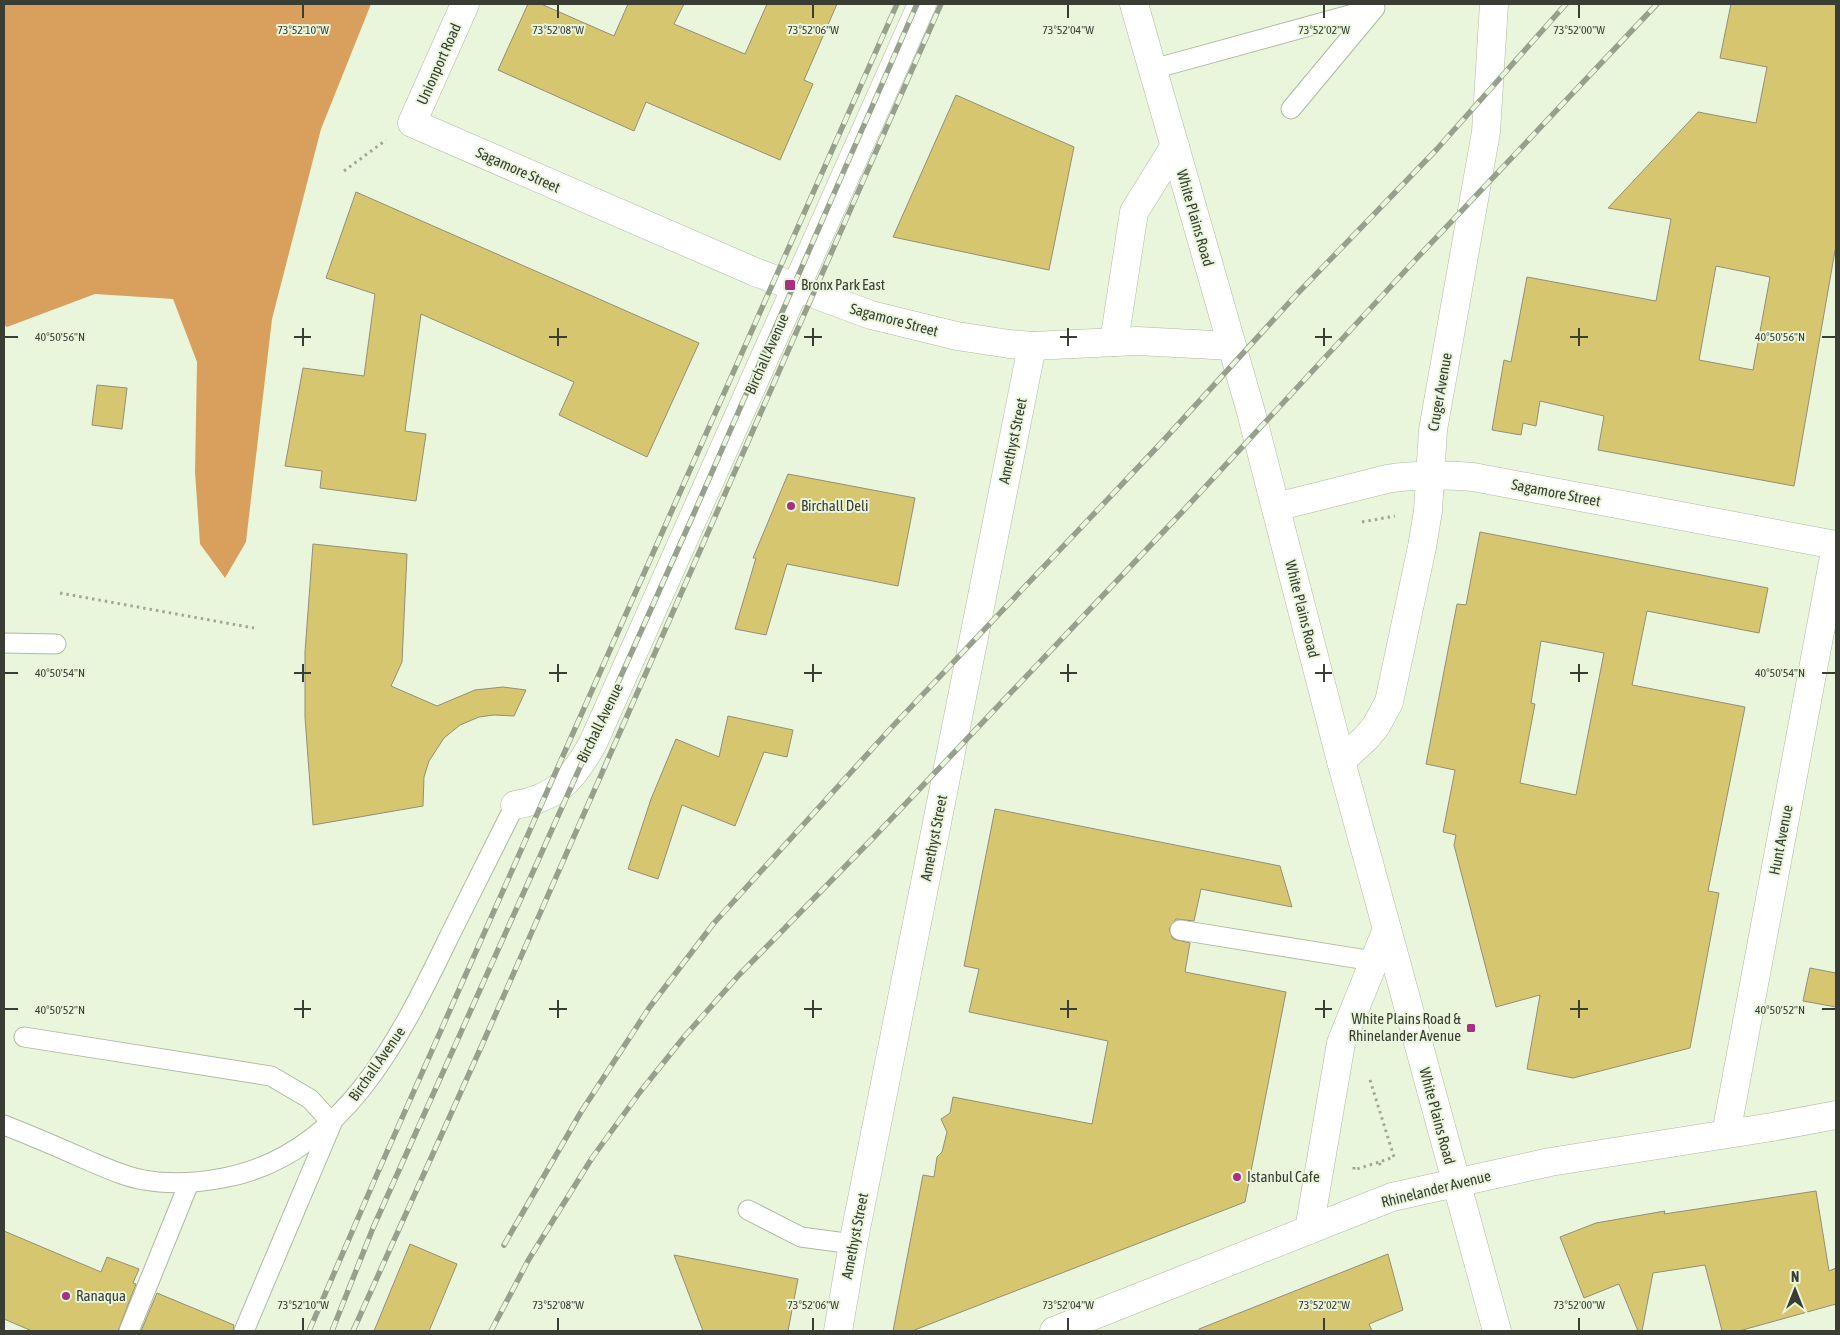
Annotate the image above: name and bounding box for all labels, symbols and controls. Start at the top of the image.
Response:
street label: Unionport Road [413,20,464,107]
text: 73°52'10"W [277,23,329,37]
text: 73°52'08"W [532,23,584,37]
text: 73°52'06"W [787,23,839,37]
text: 73°52'04"W [1042,23,1094,37]
text: 73°52'02"W [1298,23,1350,37]
text: 73°52'00"W [1553,23,1605,37]
street label: Sagamore Street [473,143,563,196]
street label: White Plains Road [1174,168,1217,268]
place label: Bronx Park East [801,276,885,293]
marker: Bronx Park East [783,278,797,292]
street label: Sagamore Street [848,300,940,339]
street label: Birchall Avenue [741,311,792,397]
text: 40°50'56"N [35,330,85,344]
text: 40°50'56"N [1755,330,1805,344]
street label: Cruger Avenue [1424,351,1455,432]
street label: Amethyst Street [995,396,1030,485]
street label: Sagamore Street [1510,476,1602,509]
place label: Birchall Deli [801,497,868,514]
marker: Birchall Deli [785,500,797,512]
street label: White Plains Road [1282,558,1323,659]
text: 40°50'54"N [35,666,85,680]
text: 40°50'54"N [1755,666,1805,680]
street label: Birchall Avenue [573,680,626,765]
street label: Amethyst Street [917,793,950,882]
street label: Hunt Avenue [1765,803,1796,876]
text: 40°50'52"N [35,1003,85,1017]
text: 40°50'52"N [1755,1003,1805,1017]
place label: White Plains Road & Rhinelander Avenue [1349,1010,1461,1044]
marker: White Plains Road & Rhinelander Avenue [1465,1022,1477,1034]
street label: Birchall Avenue [345,1023,408,1104]
street label: White Plains Road [1416,1066,1459,1166]
street label: Rhinelander Avenue [1379,1167,1493,1210]
place label: Istanbul Cafe [1247,1168,1320,1185]
marker: Istanbul Cafe [1231,1171,1243,1183]
street label: Amethyst Street [838,1191,871,1280]
north arrow [1770,1265,1820,1315]
text: N [1791,1269,1799,1285]
place label: Ranaqua [76,1287,126,1304]
marker: Ranaqua [60,1290,72,1302]
text: 73°52'10"W [277,1298,329,1312]
text: 73°52'08"W [532,1298,584,1312]
text: 73°52'06"W [787,1298,839,1312]
text: 73°52'04"W [1042,1298,1094,1312]
text: 73°52'02"W [1298,1298,1350,1312]
text: 73°52'00"W [1553,1298,1605,1312]

